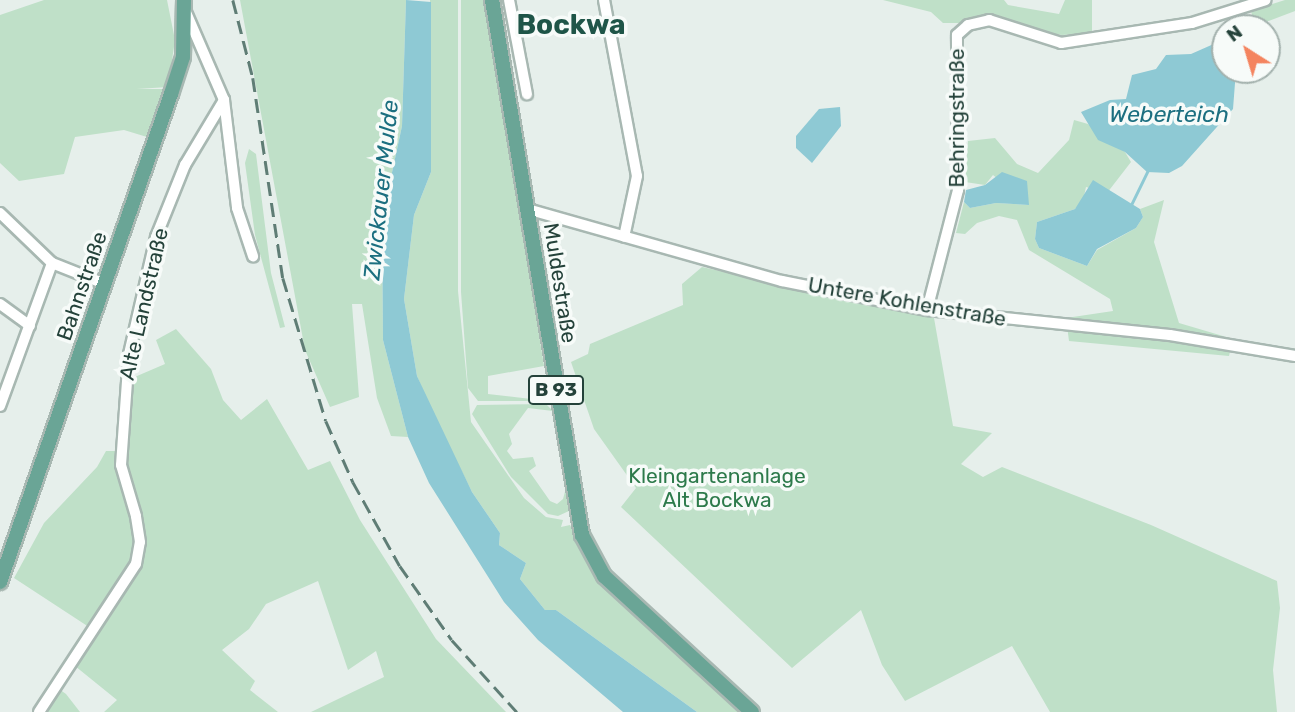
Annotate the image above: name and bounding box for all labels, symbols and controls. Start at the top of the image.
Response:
district label: Bockwa [516,8,626,42]
north arrow [1211,14,1281,84]
text: N [1222,20,1247,47]
street label: Behringstraße [944,48,970,188]
water label: Zwickauer Mulde [358,99,404,281]
water label: Weberteich [1109,100,1229,128]
street label: Muldestraße [538,221,582,345]
street label: Alte Landstraße [114,225,174,383]
street label: Bahnstraße [52,228,112,344]
street label: Untere Kohlenstraße [806,272,1008,332]
road number: B 93 [528,374,584,406]
park label: Kleingartenanlage Alt Bockwa [628,463,806,513]

